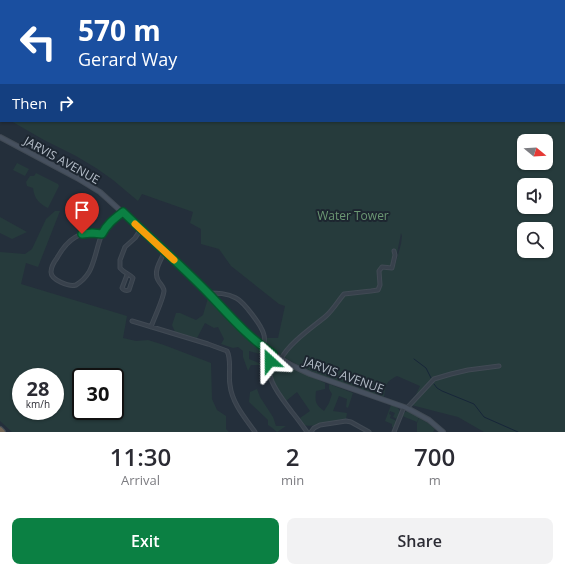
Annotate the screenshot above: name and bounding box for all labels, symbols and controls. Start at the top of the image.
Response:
text: 570 m [78,11,161,49]
icon: left [12,16,64,68]
text: Gerard Way [78,47,177,71]
icon: right [55,92,77,114]
text: Then [12,93,47,113]
street label: JARVIS AVENUE [20,132,103,188]
north arrow [517,134,553,170]
map controls [517,134,553,258]
button: sound [517,178,553,214]
pin [65,193,99,234]
icon: arrive [71,199,93,221]
park label: Water Tower [317,207,389,224]
button: search [517,222,553,258]
position arrow [249,340,291,382]
street label: JARVIS AVENUE [301,352,387,397]
speed limit sign: 30 [72,368,124,420]
text: 28 [27,375,49,402]
text: km/h [26,397,50,411]
text: 11:30 [110,440,171,473]
text: 2 [286,440,300,473]
text: 700 [414,440,455,473]
text: Arrival [121,471,160,489]
text: min [281,471,304,489]
text: m [429,471,441,489]
button: Exit [12,518,279,564]
button: Share [287,518,553,564]

